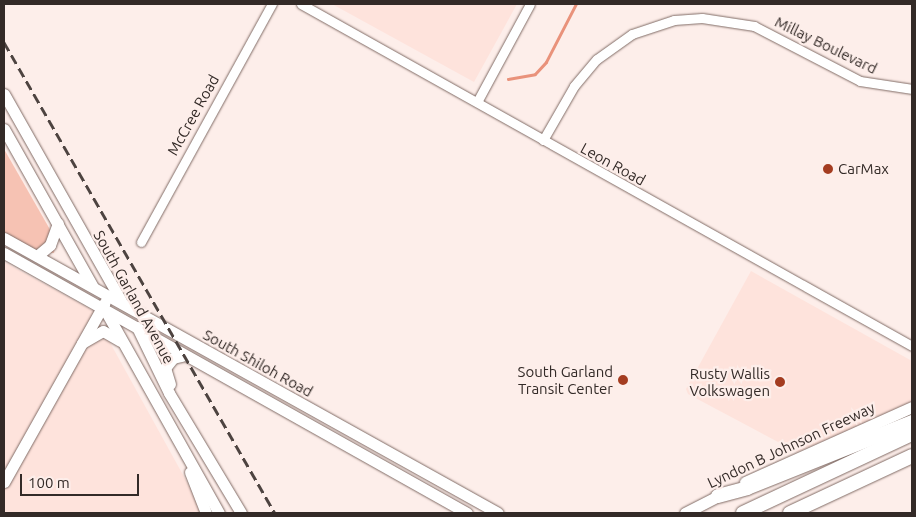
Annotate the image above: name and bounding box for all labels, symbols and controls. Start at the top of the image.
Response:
street label: Millay Boulevard [772,12,880,78]
street label: McCree Road [163,72,223,158]
street label: Leon Road [577,139,649,189]
place label: CarMax [838,160,889,178]
marker: CarMax [822,163,834,175]
street label: South Garland Avenue [90,227,178,367]
street label: South Shiloh Road [200,325,316,401]
place label: South Garland Transit Center [518,362,613,397]
place label: Rusty Wallis Volkswagen [689,364,770,399]
marker: South Garland Transit Center [617,374,629,386]
marker: Rusty Wallis Volkswagen [774,376,786,388]
street label: Lyndon B Johnson Freeway [704,398,878,492]
scale bar [22,464,141,496]
text: 100 m [28,474,70,491]

